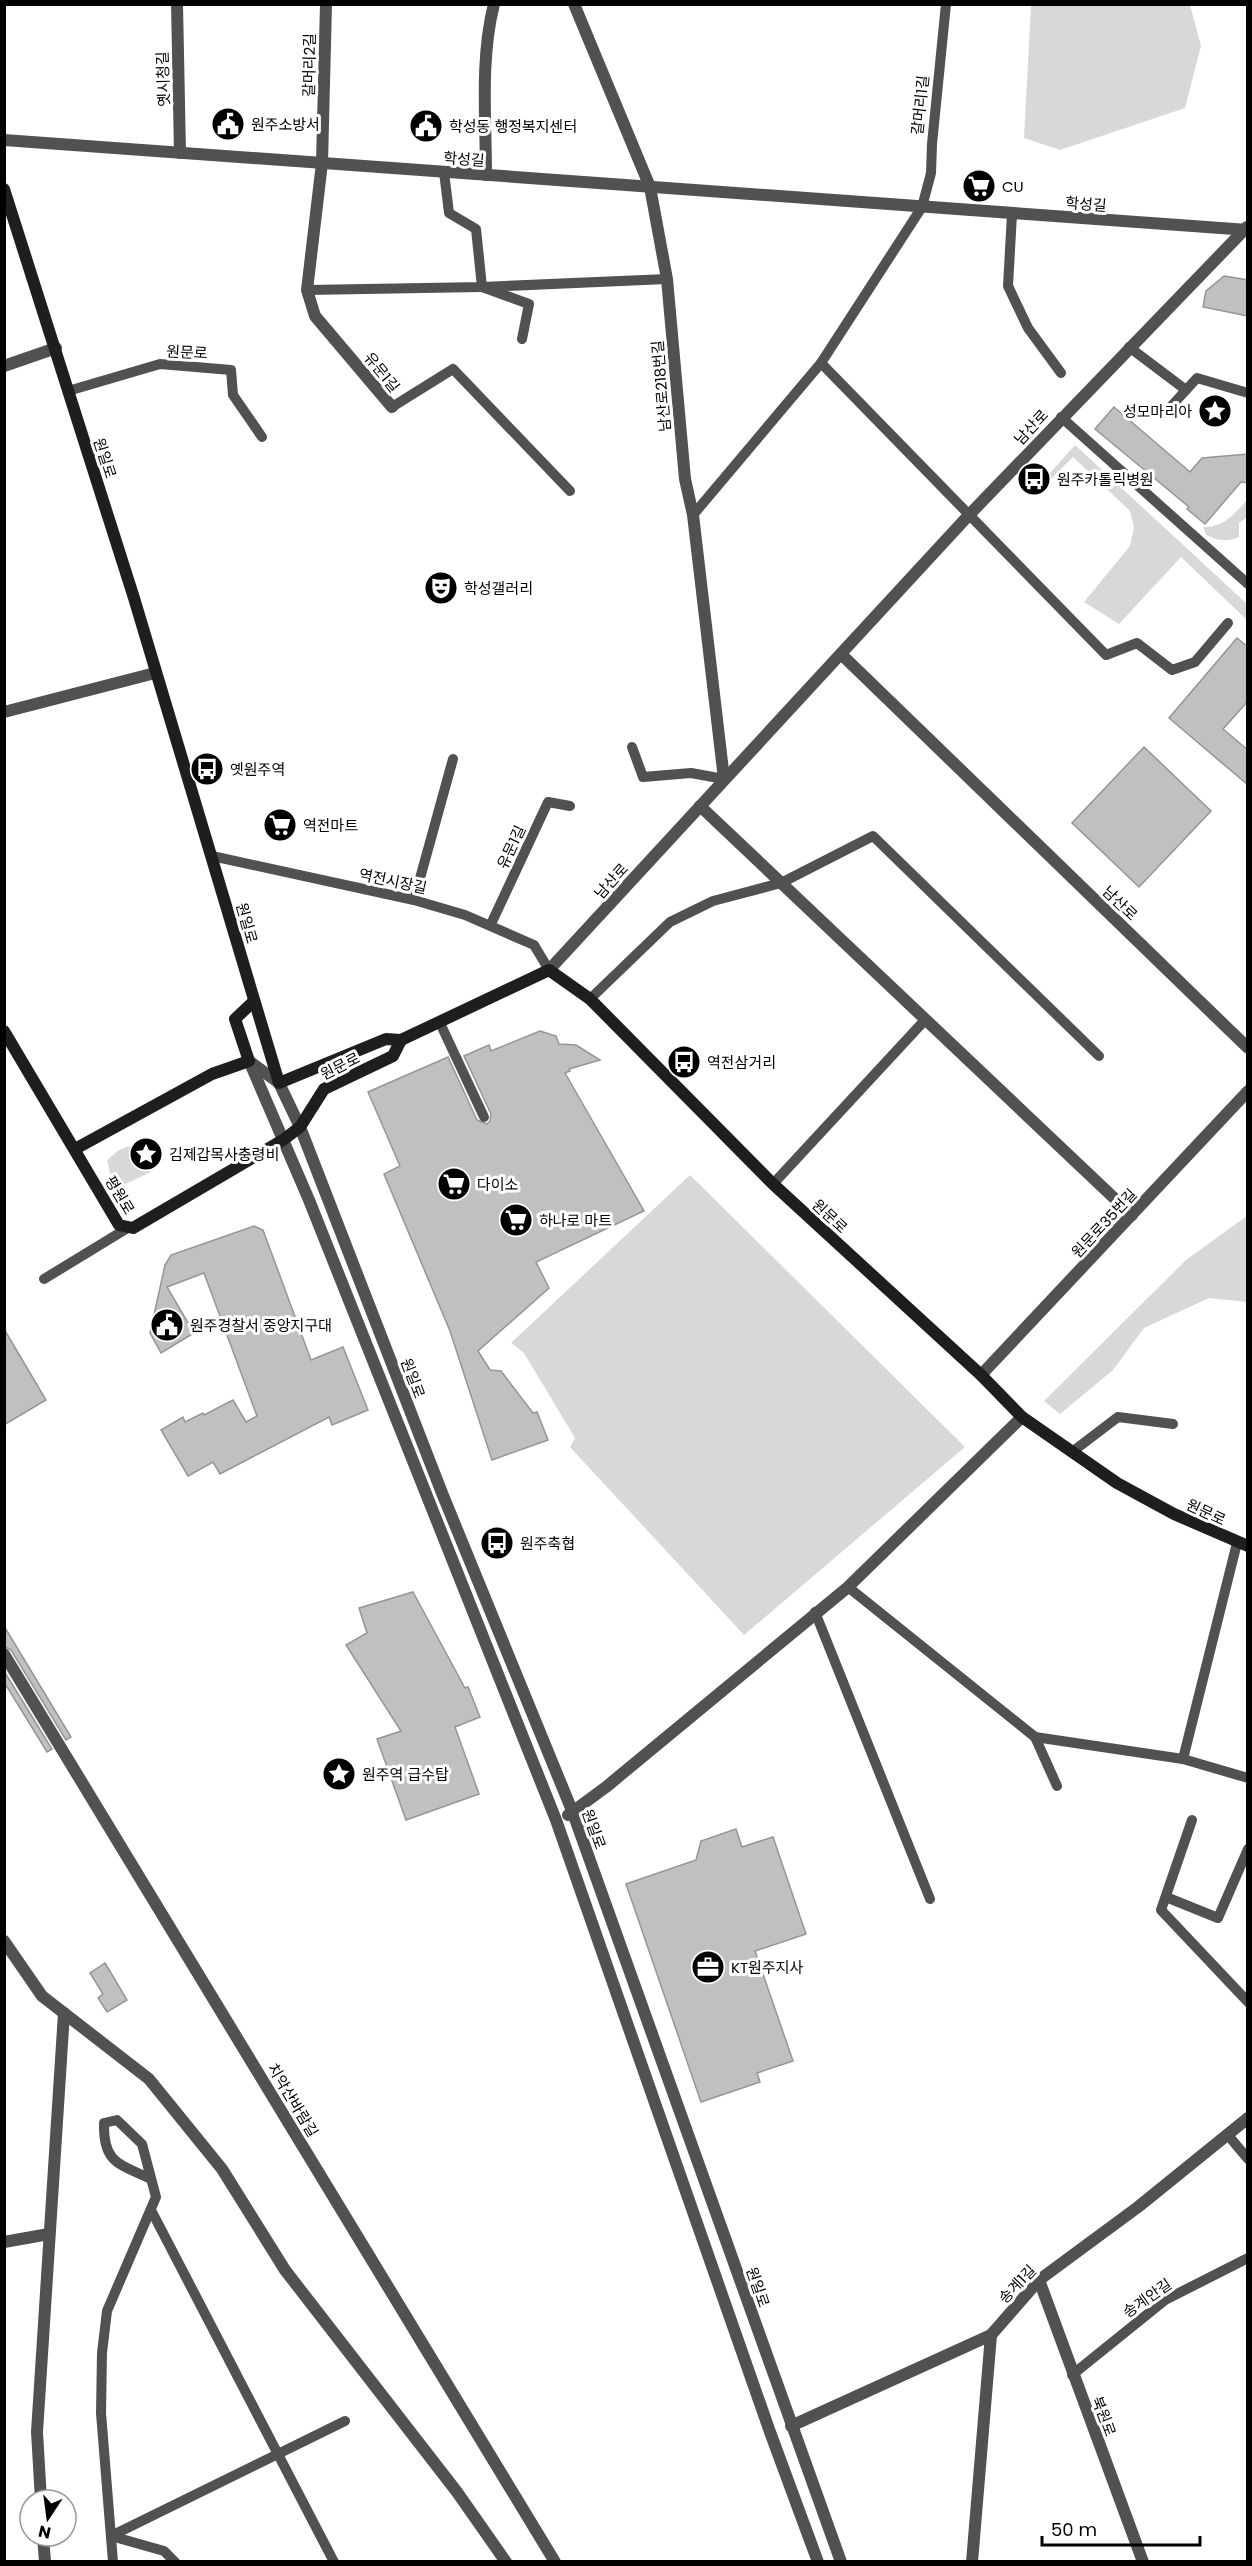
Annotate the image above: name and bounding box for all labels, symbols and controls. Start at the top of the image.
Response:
street label: 갈머리2길 [298,33,320,97]
street label: 옛시청길 [152,51,174,107]
street label: 갈머리1길 [906,74,934,136]
public building icon: 원주소방서 [210,106,246,142]
public building icon: 학성동 행정복지센터 [408,108,444,144]
place label: 원주소방서 [251,114,320,135]
place label: 학성동 행정복지센터 [449,116,577,137]
street label: 학성길 [443,147,485,171]
supermarket icon: CU [961,168,997,204]
place label: CU [1002,176,1024,197]
street label: 학성길 [1065,192,1107,216]
street label: 남산로218번길 [647,339,675,433]
street label: 원문로 [166,340,208,364]
street label: 유문1길 [359,347,405,397]
place icon: 성모마리아 [1197,393,1233,429]
place label: 성모마리아 [1123,401,1192,422]
street label: 남산로 [1009,405,1053,449]
street label: 원일로 [89,435,121,481]
bus stop icon: 원주카톨릭병원 [1016,461,1052,497]
place label: 원주카톨릭병원 [1057,469,1154,490]
theatre icon: 학성갤러리 [423,570,459,606]
place label: 학성갤러리 [464,578,533,599]
bus stop icon: 옛원주역 [189,751,225,787]
place label: 옛원주역 [230,759,285,780]
supermarket icon: 역전마트 [262,807,298,843]
place label: 역전마트 [303,815,358,836]
street label: 유문1길 [492,822,530,872]
street label: 남산로 [589,859,633,903]
street label: 역전시장길 [357,864,429,898]
street label: 남산로 [1098,881,1142,925]
street label: 원일로 [231,900,263,946]
bus stop icon: 역전삼거리 [666,1044,702,1080]
street label: 원문로 [317,1047,363,1085]
place label: 역전삼거리 [707,1052,776,1073]
place icon: 김제갑목사충령비 [128,1136,164,1172]
place label: 김제갑목사충령비 [169,1144,279,1165]
supermarket icon: 다이소 [436,1166,472,1202]
street label: 평원로 [100,1172,140,1218]
place label: 다이소 [477,1174,519,1195]
street label: 원문로35번길 [1067,1184,1141,1262]
street label: 원문로 [808,1194,852,1238]
supermarket icon: 하나로 마트 [498,1202,534,1238]
place label: 하나로 마트 [539,1210,612,1231]
public building icon: 원주경찰서 중앙지구대 [149,1307,185,1343]
place label: 원주경찰서 중앙지구대 [190,1315,332,1336]
street label: 원일로 [396,1355,430,1401]
street label: 원문로 [1183,1494,1229,1530]
bus stop icon: 원주축협 [479,1525,515,1561]
place label: 원주축협 [520,1533,575,1554]
place icon: 원주역 급수탑 [321,1756,357,1792]
place label: 원주역 급수탑 [362,1764,449,1785]
street label: 원일로 [577,1806,611,1852]
office icon: KT원주지사 [690,1949,726,1985]
place label: KT원주지사 [731,1957,804,1978]
street label: 치악산바람길 [263,2059,323,2141]
street label: 송계1길 [993,2260,1041,2308]
street label: 원일로 [741,2264,775,2310]
street label: 송계안길 [1118,2274,1176,2322]
street label: 북원로 [1087,2393,1121,2439]
north arrow [18,2488,78,2548]
scale bar [1042,2509,1200,2547]
text: 50 m [1051,2517,1097,2542]
text: N [36,2520,53,2545]

